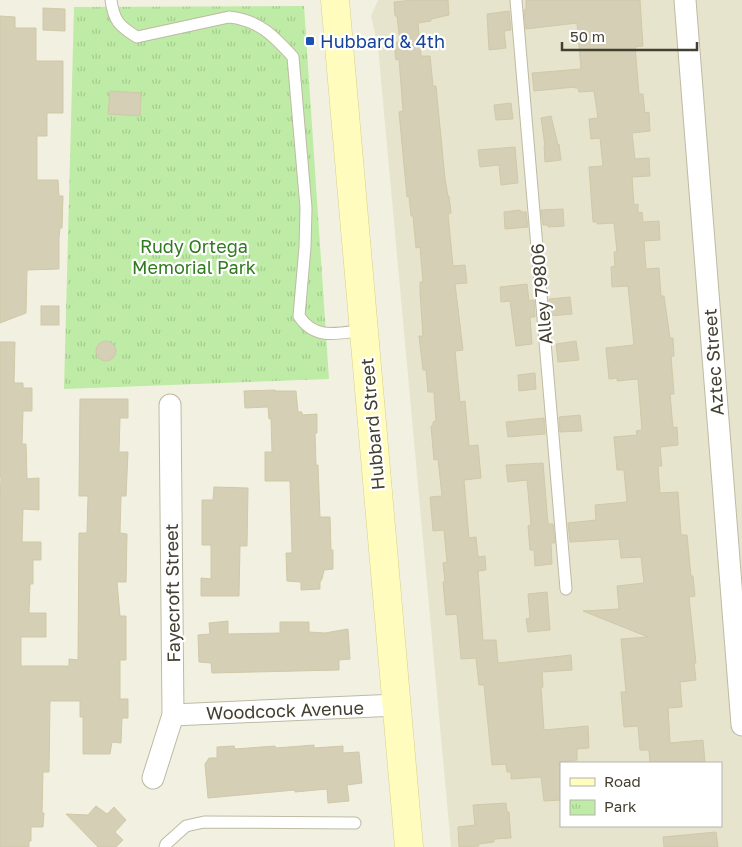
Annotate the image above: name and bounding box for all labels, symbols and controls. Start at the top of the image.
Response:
scale bar [562,20,697,52]
text: 50 m [570,27,605,45]
place label: Hubbard & 4th [320,30,445,52]
marker: Hubbard & 4th [304,35,316,47]
park label: Rudy Ortega Memorial Park [132,235,256,278]
street label: Alley 79806 [526,243,556,345]
street label: Aztec Street [698,308,728,416]
street label: Hubbard Street [355,357,389,491]
street label: Fayecroft Street [160,523,184,663]
street label: Woodcock Avenue [206,696,364,724]
legend [560,762,722,827]
text: Road [604,772,641,790]
text: Park [604,797,637,815]

